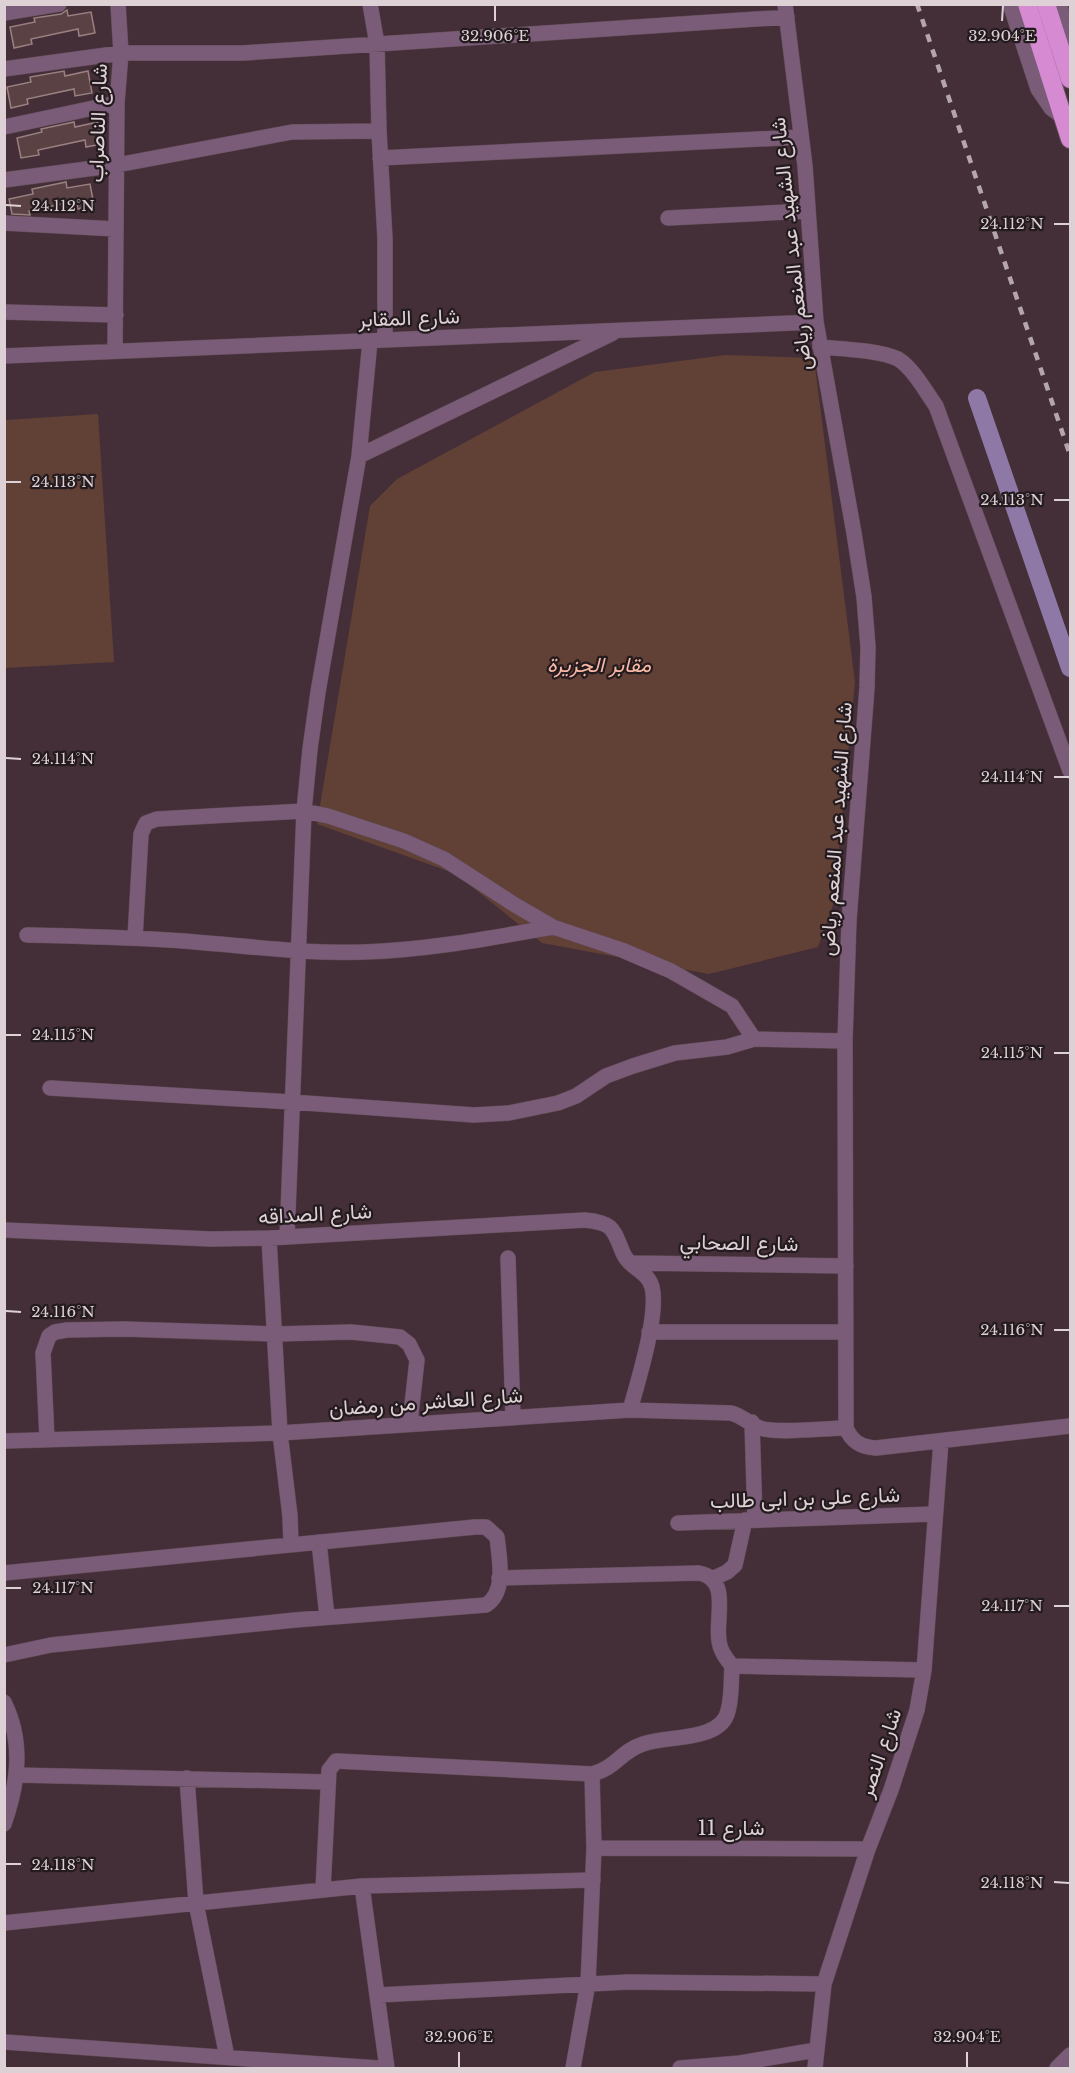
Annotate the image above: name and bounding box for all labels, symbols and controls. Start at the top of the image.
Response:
text: 32.906°E [461,26,529,45]
text: 32.904°E [968,26,1036,45]
street label: شارع الناصراب [83,63,114,183]
street label: شارع الشهيد عبد المنعم رياض [765,116,818,372]
text: 24.112°N [31,196,95,215]
text: 24.112°N [980,214,1044,233]
street label: شارع المقابر [357,303,460,334]
text: 24.113°N [31,472,95,491]
text: 24.113°N [980,490,1044,509]
park label: مقابر الجزيرة [547,652,652,678]
street label: شارع الشهيد عبد المنعم رياض [814,701,859,957]
text: 24.114°N [32,749,94,768]
text: 24.114°N [981,767,1043,786]
text: 24.115°N [32,1025,94,1044]
text: 24.115°N [981,1043,1043,1062]
street label: شارع الصداقه [258,1198,373,1231]
street label: شارع الصحابي [679,1229,799,1261]
text: 24.116°N [31,1302,95,1321]
text: 24.116°N [980,1320,1044,1339]
street label: شارع العاشر من رمضان [328,1382,524,1423]
street label: شارع على بن ابى طالب [709,1482,901,1515]
text: 24.117°N [32,1578,94,1597]
text: 24.117°N [981,1596,1043,1615]
street label: شارع النصر [852,1705,908,1802]
street label: شارع 11 [698,1815,765,1842]
text: 24.118°N [31,1855,95,1874]
text: 24.118°N [980,1873,1044,1892]
text: 32.906°E [425,2027,493,2046]
text: 32.904°E [933,2027,1001,2046]

